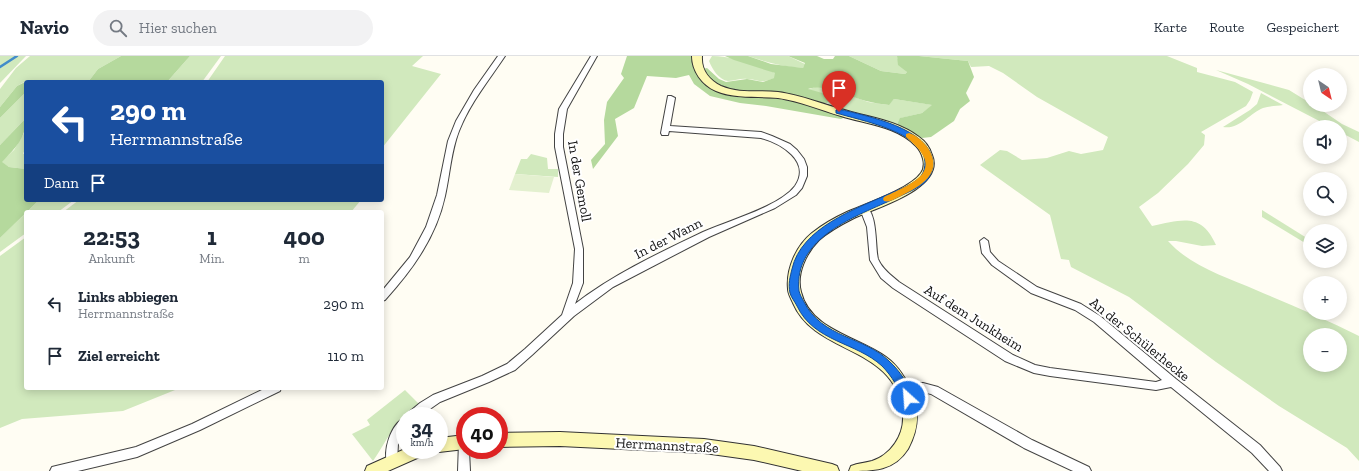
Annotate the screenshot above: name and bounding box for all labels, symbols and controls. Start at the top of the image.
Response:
search box [93,10,373,46]
text: Navio [20,16,69,39]
icon: search [107,17,129,39]
text: Hier suchen [139,19,217,37]
text: Karte [1154,19,1187,36]
text: Route [1209,19,1244,36]
text: Gespeichert [1266,19,1339,36]
north arrow [1303,68,1347,112]
map controls [1303,68,1347,372]
pin [822,71,856,112]
icon: arrive [828,77,850,99]
text: 290 m [110,94,186,127]
icon: left [44,96,96,148]
button: sound [1303,120,1347,164]
text: Herrmannstraße [110,128,243,150]
street label: In der Gemoll [564,139,595,223]
icon: arrive [87,172,109,194]
button: search [1303,172,1347,216]
text: Dann [44,174,79,192]
street label: In der Wann [632,214,705,263]
text: 22:53 [83,222,140,251]
text: 1 [207,222,217,251]
text: 400 [284,222,325,251]
button: layers [1303,224,1347,268]
text: Ankunft [88,251,135,266]
text: Min. [199,251,225,266]
text: m [299,251,310,266]
button: + [1303,276,1347,320]
street label: Auf dem Junkheim [921,281,1026,356]
text: Links abbiegen [78,288,178,306]
icon: left [44,293,66,315]
street label: An der Schülerhecke [1086,294,1193,385]
text: 290 m [323,295,364,313]
text: Herrmannstraße [78,306,174,321]
button: − [1303,328,1347,372]
icon: arrive [44,345,66,367]
text: Ziel erreicht [78,347,160,365]
text: 110 m [327,347,364,365]
position arrow [887,377,929,419]
speed limit sign: 40 [456,407,508,459]
text: 34 [411,416,433,440]
street label: Herrmannstraße [615,434,719,457]
text: km/h [411,437,433,449]

